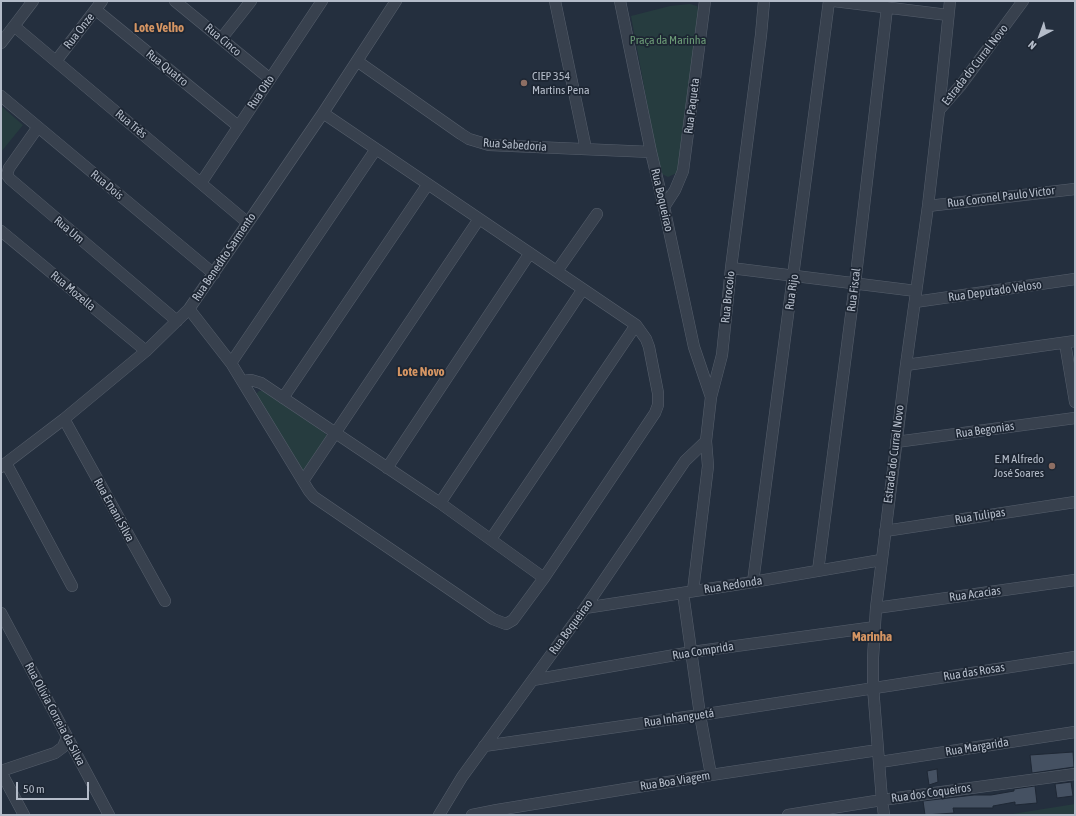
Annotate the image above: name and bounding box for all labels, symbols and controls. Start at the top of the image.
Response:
street label: Rua Onze [61,10,97,52]
north arrow [1020,16,1060,56]
district label: Lote Velho [134,20,184,36]
street label: Rua Cinco [202,21,244,59]
street label: Estrada do Curral Novo [939,22,1011,108]
park label: Praça da Marinha [630,33,706,47]
text: N [1026,38,1039,52]
street label: Rua Quatro [143,47,191,89]
place label: CIEP 354 Martins Pena [532,69,590,97]
street label: Rua Oito [244,72,278,112]
street label: Rua Paqueta [681,77,703,135]
marker: CIEP 354 Martins Pena [519,78,529,88]
street label: Rua Três [112,107,150,141]
street label: Rua Sabedoria [483,136,547,154]
street label: Rua Dois [88,167,126,203]
street label: Rua Boqueirao [648,167,676,233]
street label: Rua Coronel Paulo Victor [946,183,1056,211]
street label: Rua Benedito Sarmento [189,210,259,304]
street label: Rua Um [51,213,87,247]
street label: Rua Fiscal [844,267,864,313]
street label: Rua Mozella [48,268,98,314]
street label: Rua Brocoio [718,270,738,324]
street label: Rua Rijo [782,273,802,311]
street label: Rua Deputado Veloso [947,277,1043,305]
district label: Lote Novo [397,364,445,380]
street label: Estrada do Curral Novo [881,404,907,504]
street label: Rua Begonias [955,419,1015,441]
place label: E.M Alfredo José Soares [994,452,1044,480]
marker: E.M Alfredo José Soares [1047,461,1057,471]
street label: Rua Ernani Silva [91,476,137,544]
street label: Rua Tulipas [954,505,1006,527]
street label: Rua Redonda [703,573,763,597]
street label: Rua Acacias [948,583,1002,605]
street label: Rua Boqueirao [546,597,596,657]
district label: Marinha [852,629,892,645]
street label: Rua Comprida [671,639,735,663]
street label: Rua Olivia Correia da Silva [22,660,88,768]
street label: Rua das Rosas [942,660,1006,684]
street label: Rua Inhanguetá [643,706,715,730]
street label: Rua Margarida [944,735,1010,759]
street label: Rua Boa Viagem [639,768,711,794]
scale bar [18,774,91,800]
street label: Rua dos Coqueiros [890,780,972,806]
text: 50 m [23,782,45,796]

